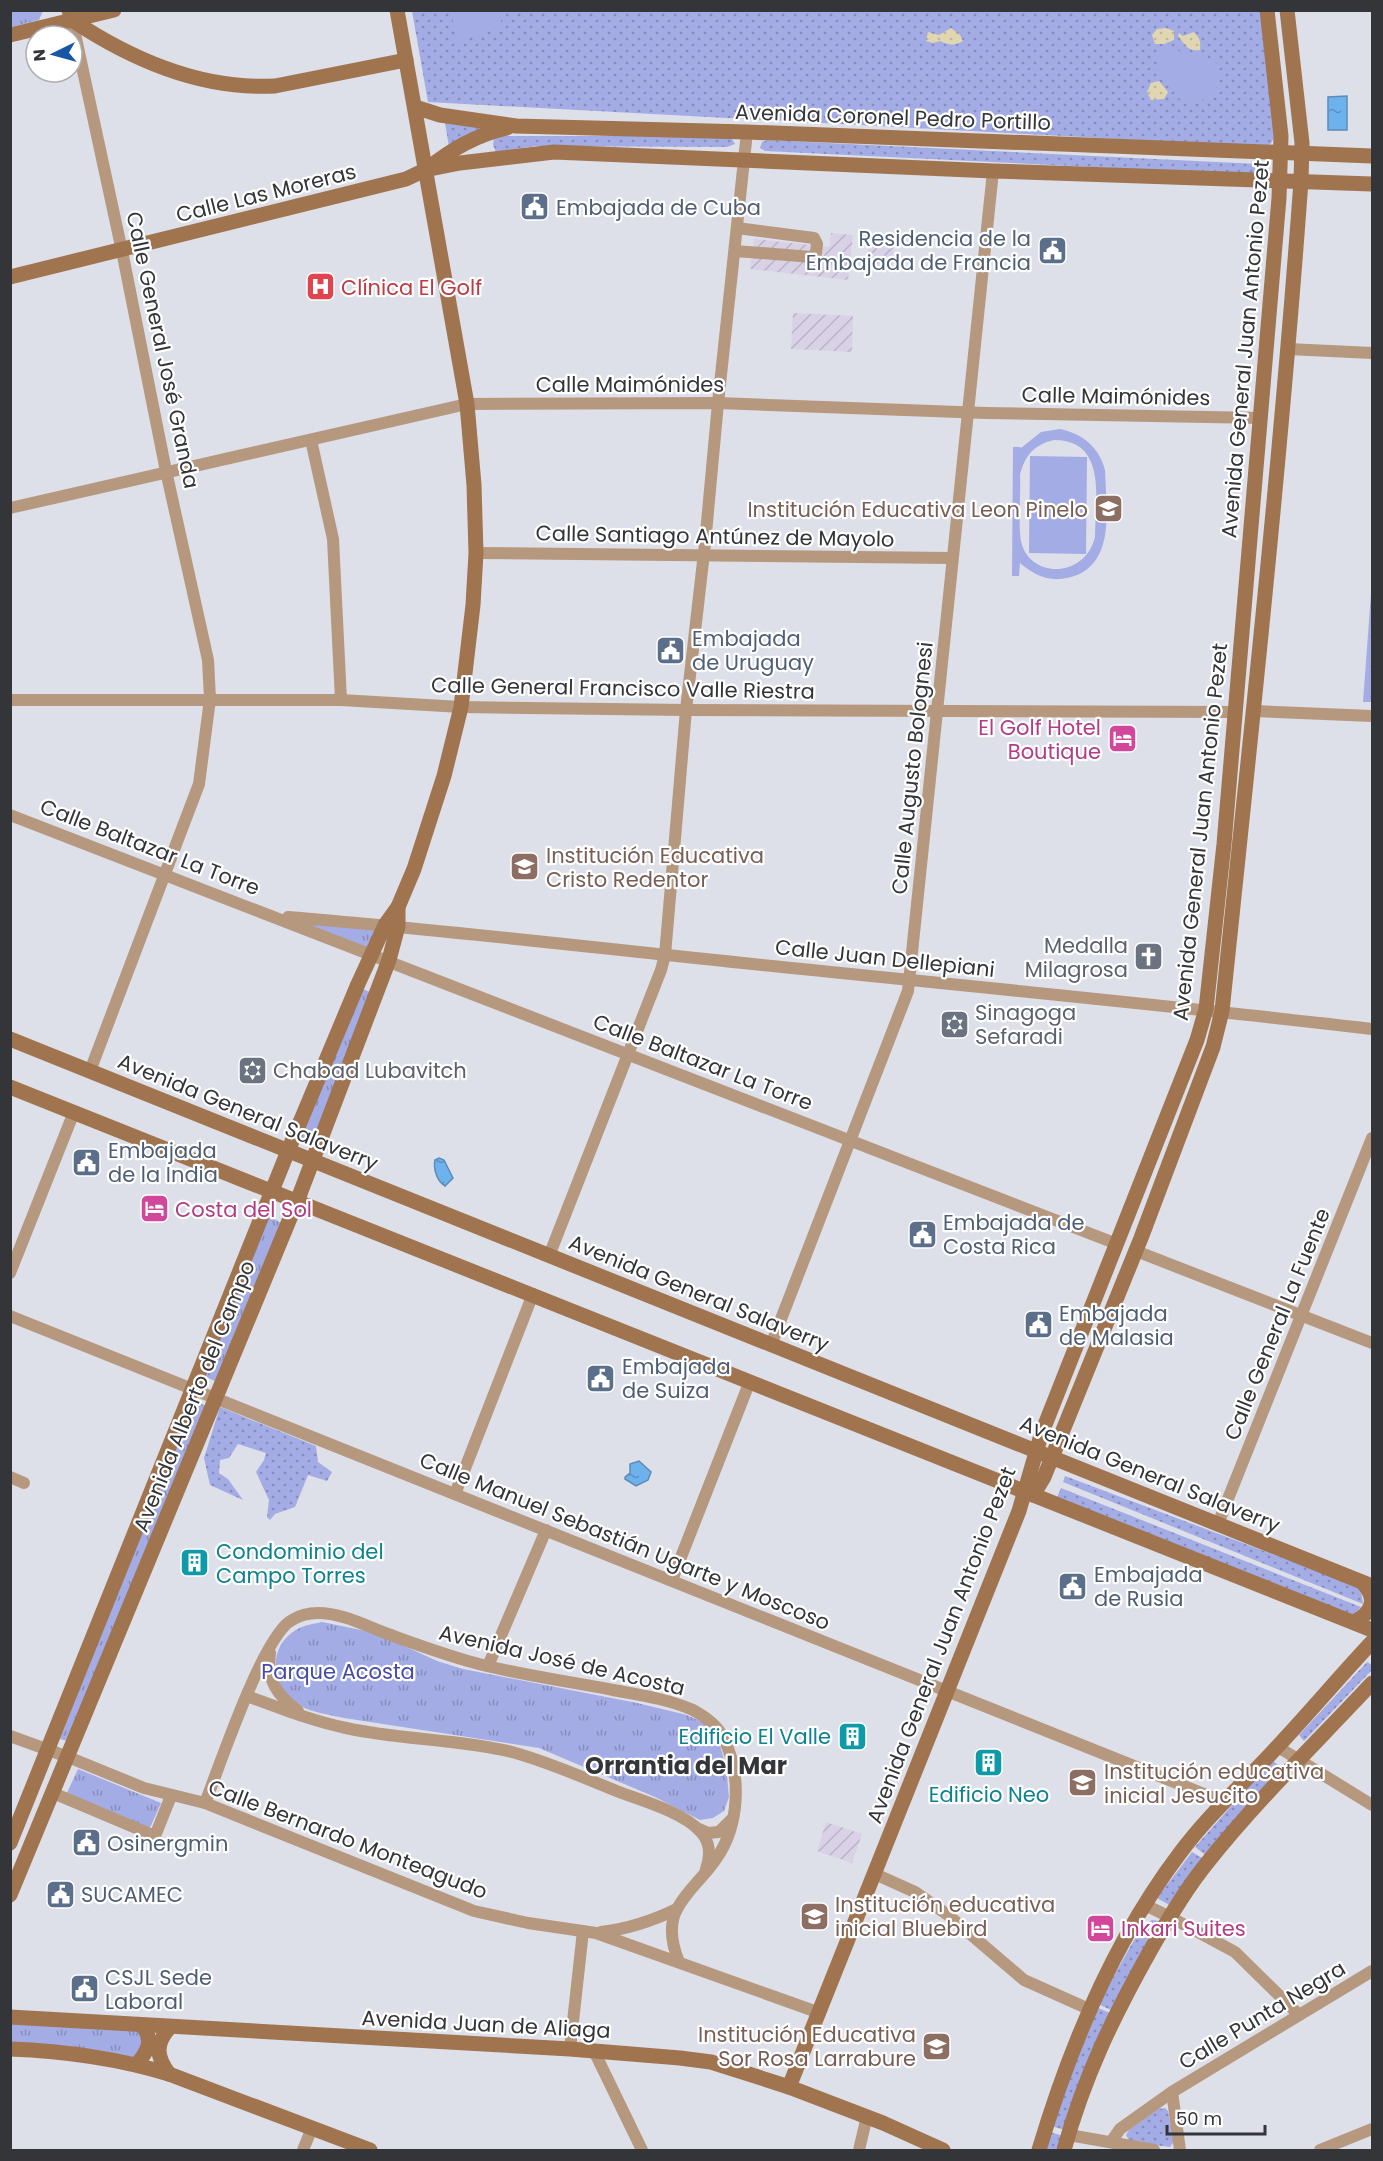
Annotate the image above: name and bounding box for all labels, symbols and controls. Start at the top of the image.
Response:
north arrow [24,24,84,84]
text: N [28,48,52,62]
street label: Avenida Coronel Pedro Portillo [735,97,1051,137]
street label: Calle Las Moreras [173,157,359,229]
street label: Avenida General Juan Antonio Pezet [1214,159,1276,539]
public building icon: Embajada de Cuba [519,191,551,223]
place label: Embajada de Cuba [556,193,761,222]
street label: Calle General José Granda [119,209,207,491]
place label: Residencia de la Embajada de Francia [806,224,1031,277]
public building icon: Residencia de la Embajada de Francia [1036,234,1068,266]
hospital icon: Clínica El Golf [304,271,336,303]
place label: Clínica El Golf [341,273,482,302]
street label: Calle Maimónides [536,370,724,399]
street label: Calle Maimónides [1021,380,1211,412]
school or university icon: Institución Educativa Leon Pinelo [1093,493,1125,525]
place label: Institución Educativa Leon Pinelo [747,495,1088,524]
street label: Calle Santiago Antúnez de Mayolo [535,518,895,554]
place label: Embajada de Uruguay [692,624,814,677]
public building icon: Embajada de Uruguay [655,634,687,666]
street label: Calle Augusto Bolognesi [884,640,940,896]
street label: Avenida General Juan Antonio Pezet [1166,642,1234,1022]
street label: Calle General Francisco Valle Riestra [431,670,815,706]
place label: El Golf Hotel Boutique [978,713,1101,766]
hotel icon: El Golf Hotel Boutique [1106,723,1138,755]
street label: Calle Baltazar La Torre [36,792,264,902]
place label: Institución Educativa Cristo Redentor [546,841,764,894]
school or university icon: Institución Educativa Cristo Redentor [509,851,541,883]
place label: Medalla Milagrosa [1025,931,1128,984]
street label: Calle Juan Dellepiani [774,932,996,984]
church icon: Medalla Milagrosa [1133,941,1165,973]
place label: Sinagoga Sefaradi [975,998,1076,1051]
street label: Calle Baltazar La Torre [589,1007,817,1117]
synagogue icon: Sinagoga Sefaradi [938,1008,970,1040]
street label: Avenida General Salaverry [114,1046,383,1178]
synagogue icon: Chabad Lubavitch [236,1054,268,1086]
place label: Chabad Lubavitch [273,1056,467,1085]
place label: Embajada de la India [108,1136,218,1189]
public building icon: Embajada de la India [71,1146,103,1178]
hotel icon: Costa del Sol [138,1193,170,1225]
place label: Costa del Sol [175,1195,312,1224]
street label: Calle General La Fuente [1217,1204,1337,1444]
place label: Embajada de Costa Rica [943,1208,1084,1261]
public building icon: Embajada de Costa Rica [906,1218,938,1250]
street label: Avenida General Salaverry [565,1227,834,1359]
street label: Avenida Alberto del Campo [126,1256,262,1536]
place label: Embajada de Malasia [1059,1299,1174,1352]
public building icon: Embajada de Malasia [1022,1309,1054,1341]
place label: Embajada de Suiza [622,1352,731,1405]
public building icon: Embajada de Suiza [585,1362,617,1394]
street label: Avenida General Salaverry [1016,1408,1285,1540]
street label: Calle Manuel Sebastián Ugarte y Moscoso [415,1445,835,1637]
street label: Avenida General Juan Antonio Pezet [859,1463,1023,1827]
place label: Condominio del Campo Torres [216,1537,384,1590]
building icon: Condominio del Campo Torres [179,1547,211,1579]
place label: Embajada de Rusia [1094,1560,1203,1613]
public building icon: Embajada de Rusia [1057,1570,1089,1602]
street label: Avenida José de Acosta [436,1618,688,1702]
park label: Parque Acosta [261,1657,415,1686]
building icon: Edificio El Valle [836,1720,868,1752]
place label: Edificio El Valle [679,1722,831,1751]
building icon: Edificio Neo [973,1747,1005,1779]
district label: Orrantia del Mar [585,1749,787,1782]
place label: Institución educativa inicial Jesucito [1104,1757,1324,1810]
school or university icon: Institución educativa inicial Jesucito [1067,1767,1099,1799]
street label: Calle Bernardo Monteagudo [204,1772,492,1906]
place label: Edificio Neo [929,1780,1049,1809]
public building icon: Osinergmin [70,1827,102,1859]
place label: Osinergmin [107,1829,228,1858]
public building icon: SUCAMEC [44,1878,76,1910]
place label: SUCAMEC [81,1880,183,1909]
place label: Institución educativa inicial Bluebird [835,1890,1055,1943]
school or university icon: Institución educativa inicial Bluebird [798,1900,830,1932]
hotel icon: Inkari Suites [1084,1912,1116,1944]
place label: Inkari Suites [1121,1914,1246,1943]
street label: Calle Punta Negra [1173,1954,1351,2076]
place label: CSJL Sede Laboral [105,1963,212,2016]
public building icon: CSJL Sede Laboral [68,1973,100,2005]
street label: Avenida Juan de Aliaga [361,2003,611,2045]
place label: Institución Educativa Sor Rosa Larrabure [698,2020,916,2073]
school or university icon: Institución Educativa Sor Rosa Larrabure [921,2030,953,2062]
scale bar [1167,2098,1264,2136]
text: 50 m [1176,2106,1222,2131]

